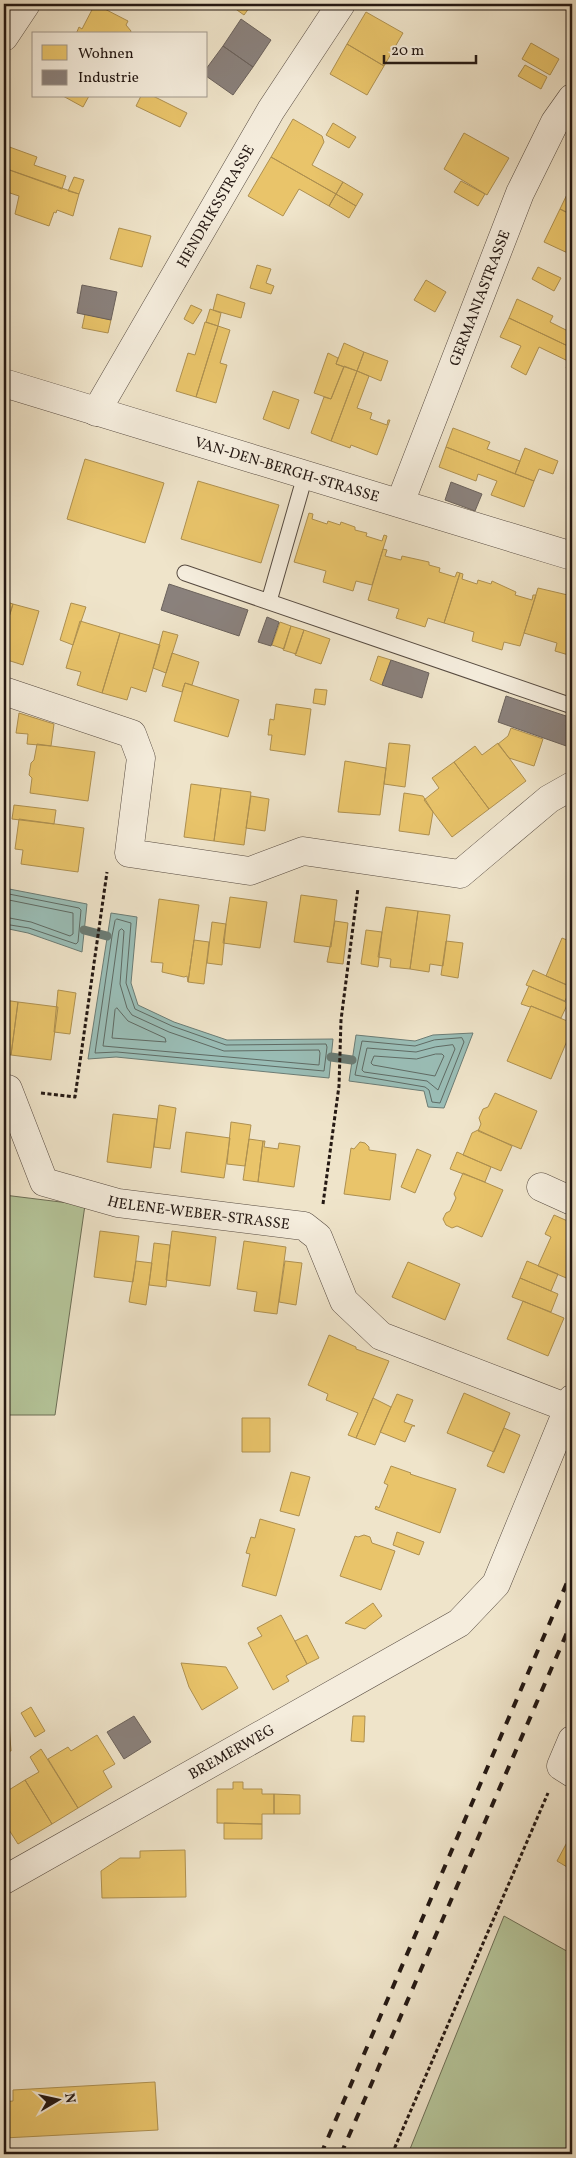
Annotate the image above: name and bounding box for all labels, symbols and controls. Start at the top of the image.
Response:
legend [32,32,208,98]
scale bar [384,32,476,64]
text: 20 m [391,41,424,62]
text: Wohnen [78,44,134,65]
text: Industrie [78,68,139,89]
street label: HENDRIKSSTRASSE [173,141,261,272]
street label: GERMANIASTRASSE [445,227,517,369]
street label: VAN-DEN-BERGH-STRASSE [192,433,382,509]
street label: HELENE-WEBER-STRASSE [105,1191,291,1236]
street label: BREMERWEG [185,1720,279,1786]
north arrow [32,2076,82,2126]
text: N [59,2092,80,2105]

